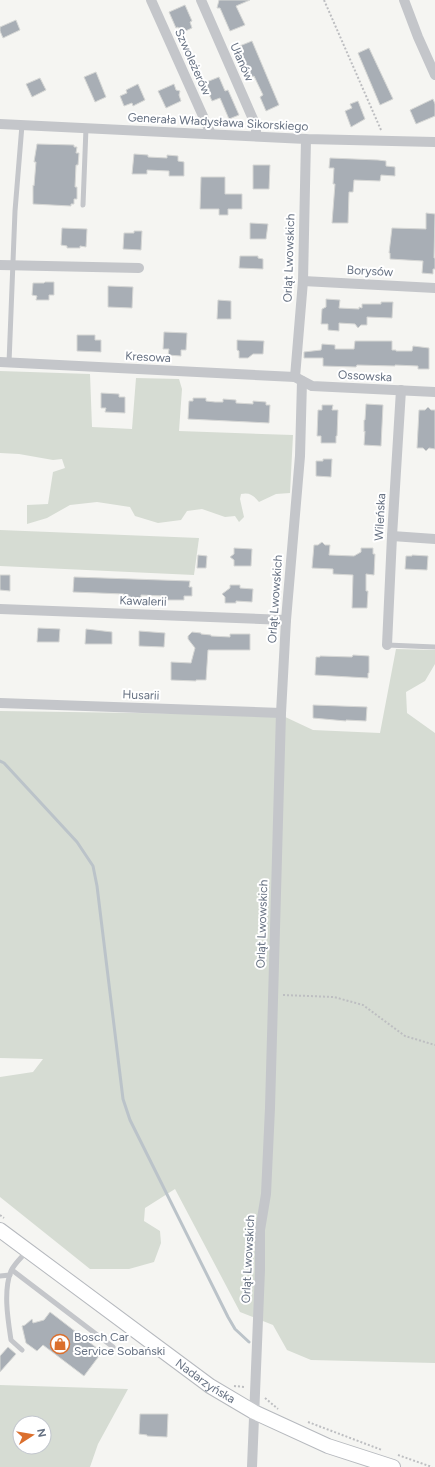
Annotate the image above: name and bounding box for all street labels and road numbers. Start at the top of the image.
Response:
street label: Szwoleżerów [172,27,214,98]
street label: Ułanów [227,40,257,84]
street label: Generała Władysława Sikorskiego [127,110,309,134]
street label: Orląt Lwowskich [280,213,298,303]
street label: Borysów [346,263,394,279]
street label: Kresowa [125,349,171,365]
street label: Ossowska [338,368,392,384]
street label: Wileńska [372,493,388,541]
street label: Orląt Lwowskich [265,554,285,644]
street label: Kawalerii [119,593,167,609]
street label: Husarii [122,687,160,703]
street label: Orląt Lwowskich [253,879,271,969]
street label: Orląt Lwowskich [239,1214,257,1304]
street label: Nadarzyńska [173,1356,238,1406]

